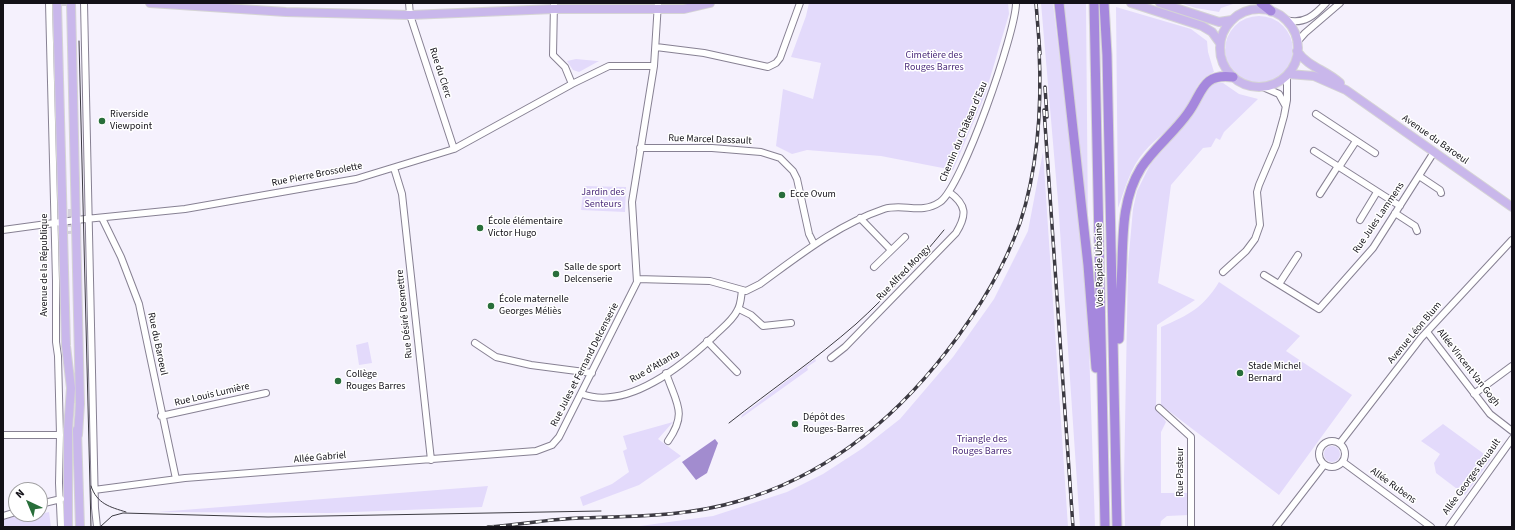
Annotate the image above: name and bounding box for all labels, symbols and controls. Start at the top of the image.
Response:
street label: Rue du Clerc [426,46,454,100]
park label: Cimetière des Rouges Barres [904,50,964,74]
street label: Chemin du Château d'Eau [937,80,991,184]
place label: Riverside Viewpoint [110,109,152,132]
street label: Avenue du Baroeul [1399,113,1471,167]
marker: Riverside Viewpoint [97,116,107,126]
street label: Rue Marcel Dassault [668,133,752,147]
street label: Rue Pierre Brossolette [271,160,363,190]
street label: Rue Jules Lammens [1351,180,1407,256]
park label: Jardin des Senteurs [581,187,625,210]
place label: Ecce Ovum [790,189,836,201]
marker: Ecce Ovum [777,190,787,200]
street label: Avenue de la République [39,214,51,316]
place label: École élémentaire Victor Hugo [488,216,563,240]
marker: École élémentaire Victor Hugo [475,223,485,233]
street label: Voie Rapide Urbaine [1093,223,1107,307]
street label: Rue Alfred Mongy [874,243,934,303]
place label: Salle de sport Delcenserie [564,262,621,286]
street label: Rue Désiré Desmettre [394,269,416,359]
marker: Salle de sport Delcenserie [551,269,561,279]
place label: École maternelle Georges Méliès [499,294,569,318]
street label: Avenue Léon Blum [1385,299,1445,367]
marker: École maternelle Georges Méliès [486,301,496,311]
street label: Rue Jules et Fernand Delcenserie [548,301,622,429]
street label: Rue du Baroeul [145,312,169,376]
street label: Allée Vincent Van Gogh [1434,327,1502,409]
street label: Rue d'Atlanta [628,348,682,386]
place label: Stade Michel Bernard [1248,361,1301,384]
marker: Stade Michel Bernard [1235,368,1245,378]
place label: Collège Rouges Barres [346,369,405,392]
marker: Collège Rouges Barres [333,376,343,386]
street label: Rue Louis Lumière [173,381,251,409]
place label: Dépôt des Rouges-Barres [803,412,864,436]
marker: Dépôt des Rouges-Barres [790,419,800,429]
park label: Triangle des Rouges Barres [952,434,1012,458]
street label: Allée Georges Rouault [1440,437,1504,517]
street label: Rue Pasteur [1175,447,1187,497]
street label: Allée Gabriel [293,450,347,466]
street label: Allée Rubens [1368,465,1418,507]
north arrow [8,482,48,522]
text: N [12,486,28,502]

